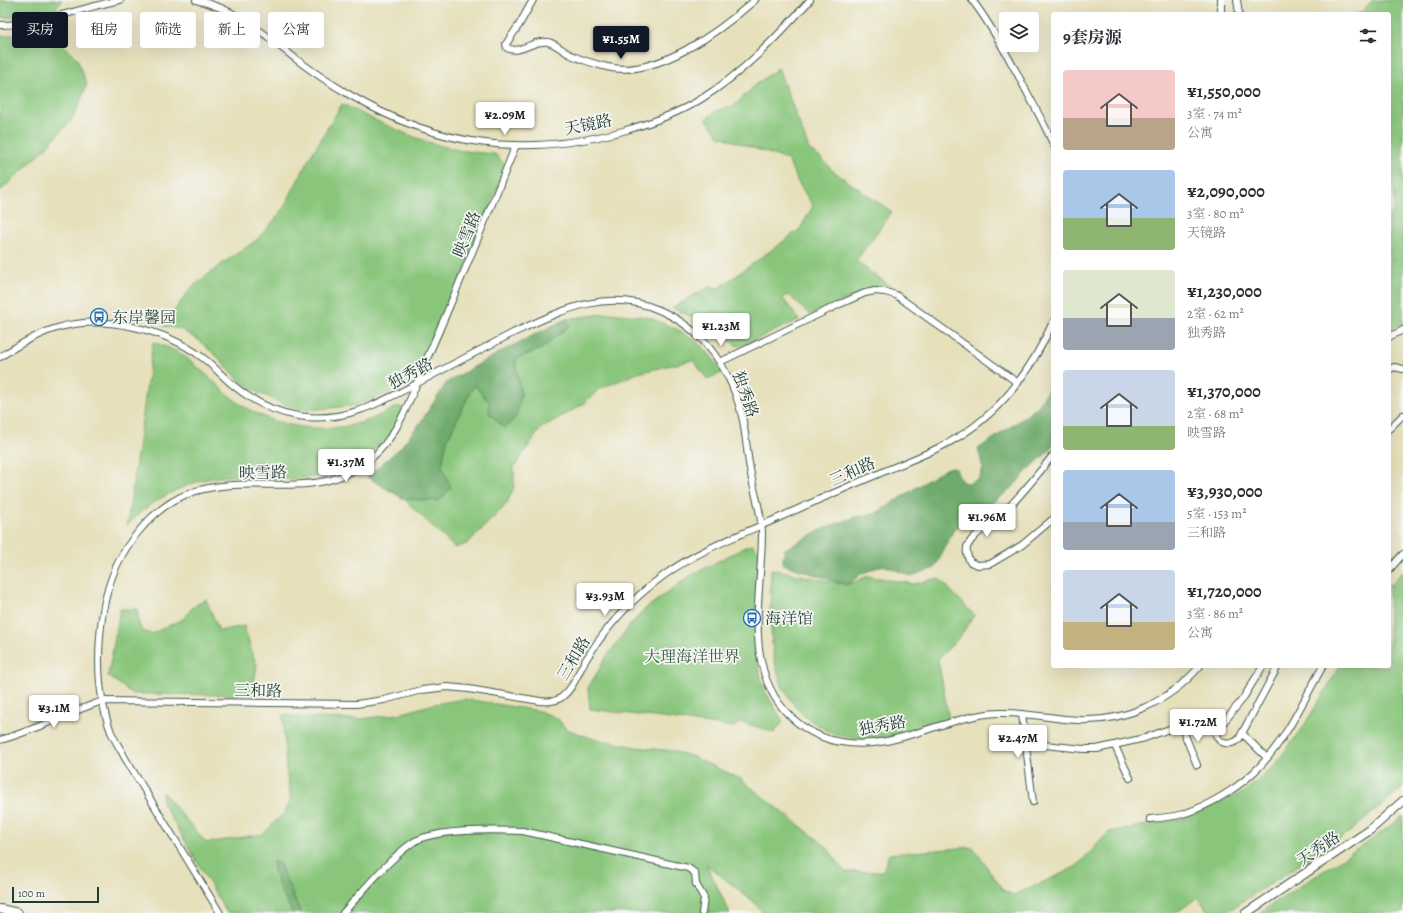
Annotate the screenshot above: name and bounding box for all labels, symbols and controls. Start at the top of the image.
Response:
chip: 买房 [12,12,68,48]
chip: 租房 [76,12,132,48]
chip: 筛选 [140,12,196,48]
chip: 新上 [204,12,260,48]
chip: 公寓 [268,12,324,48]
map controls [999,12,1039,52]
button: layers [999,12,1039,52]
icon: filters [1357,25,1379,47]
pin: ¥1.55M [588,26,654,60]
text: 9套房源 [1063,26,1122,49]
text: ¥1.55M [602,30,640,47]
text: ¥1,550,000 [1187,80,1261,103]
icon: home [1095,86,1143,134]
pin: ¥2.09M [472,102,538,136]
text: 3室 · 74 m² [1187,105,1242,122]
text: ¥2.09M [485,106,525,123]
street label: 天镜路 [563,110,614,140]
text: 公寓 [1187,124,1213,141]
text: ¥2,090,000 [1187,180,1265,203]
icon: home [1095,186,1143,234]
text: 3室 · 80 m² [1187,205,1244,222]
street label: 映雪路 [448,208,486,261]
text: 天镜路 [1187,224,1226,241]
text: ¥1,230,000 [1187,280,1262,303]
icon: home [1095,286,1143,334]
text: 2室 · 62 m² [1187,305,1244,322]
bus stop icon: 东岸馨园 [89,307,109,327]
place label: 东岸馨园 [112,307,176,329]
pin: ¥1.23M [688,313,754,347]
text: ¥1.23M [702,317,740,334]
text: 独秀路 [1187,324,1226,341]
street label: 独秀路 [384,353,437,395]
street label: 独秀路 [727,368,763,421]
text: ¥1,370,000 [1187,380,1261,403]
icon: home [1095,386,1143,434]
text: 2室 · 68 m² [1187,405,1244,422]
text: 映雪路 [1187,424,1226,441]
pin: ¥1.37M [313,449,379,483]
street label: 三和路 [826,452,879,492]
text: ¥1.37M [327,453,365,470]
street label: 映雪路 [239,462,287,484]
text: ¥3,930,000 [1187,480,1263,503]
icon: home [1095,486,1143,534]
pin: ¥1.96M [954,504,1020,538]
text: 5室 · 153 m² [1187,505,1246,522]
text: ¥1.96M [968,508,1006,525]
text: 三和路 [1187,524,1226,541]
text: ¥1,720,000 [1187,580,1262,603]
pin: ¥3.93M [572,583,638,617]
icon: home [1095,586,1143,634]
text: ¥3.93M [585,587,625,604]
text: 3室 · 86 m² [1187,605,1243,622]
bus stop icon: 海洋馆 [742,608,762,628]
place label: 海洋馆 [765,608,813,630]
text: 公寓 [1187,624,1213,641]
street label: 三和路 [552,632,596,685]
park label: 大理海洋世界 [644,646,740,668]
street label: 三和路 [234,680,282,702]
pin: ¥3.1M [26,695,82,729]
text: ¥3.1M [38,699,70,716]
pin: ¥1.72M [1165,709,1231,743]
street label: 独秀路 [857,711,908,741]
text: ¥1.72M [1179,713,1217,730]
pin: ¥2.47M [985,725,1051,759]
text: ¥2.47M [998,729,1038,746]
street label: 天秀路 [1293,826,1345,871]
scale bar [12,885,99,904]
text: 100 m [18,886,45,901]

